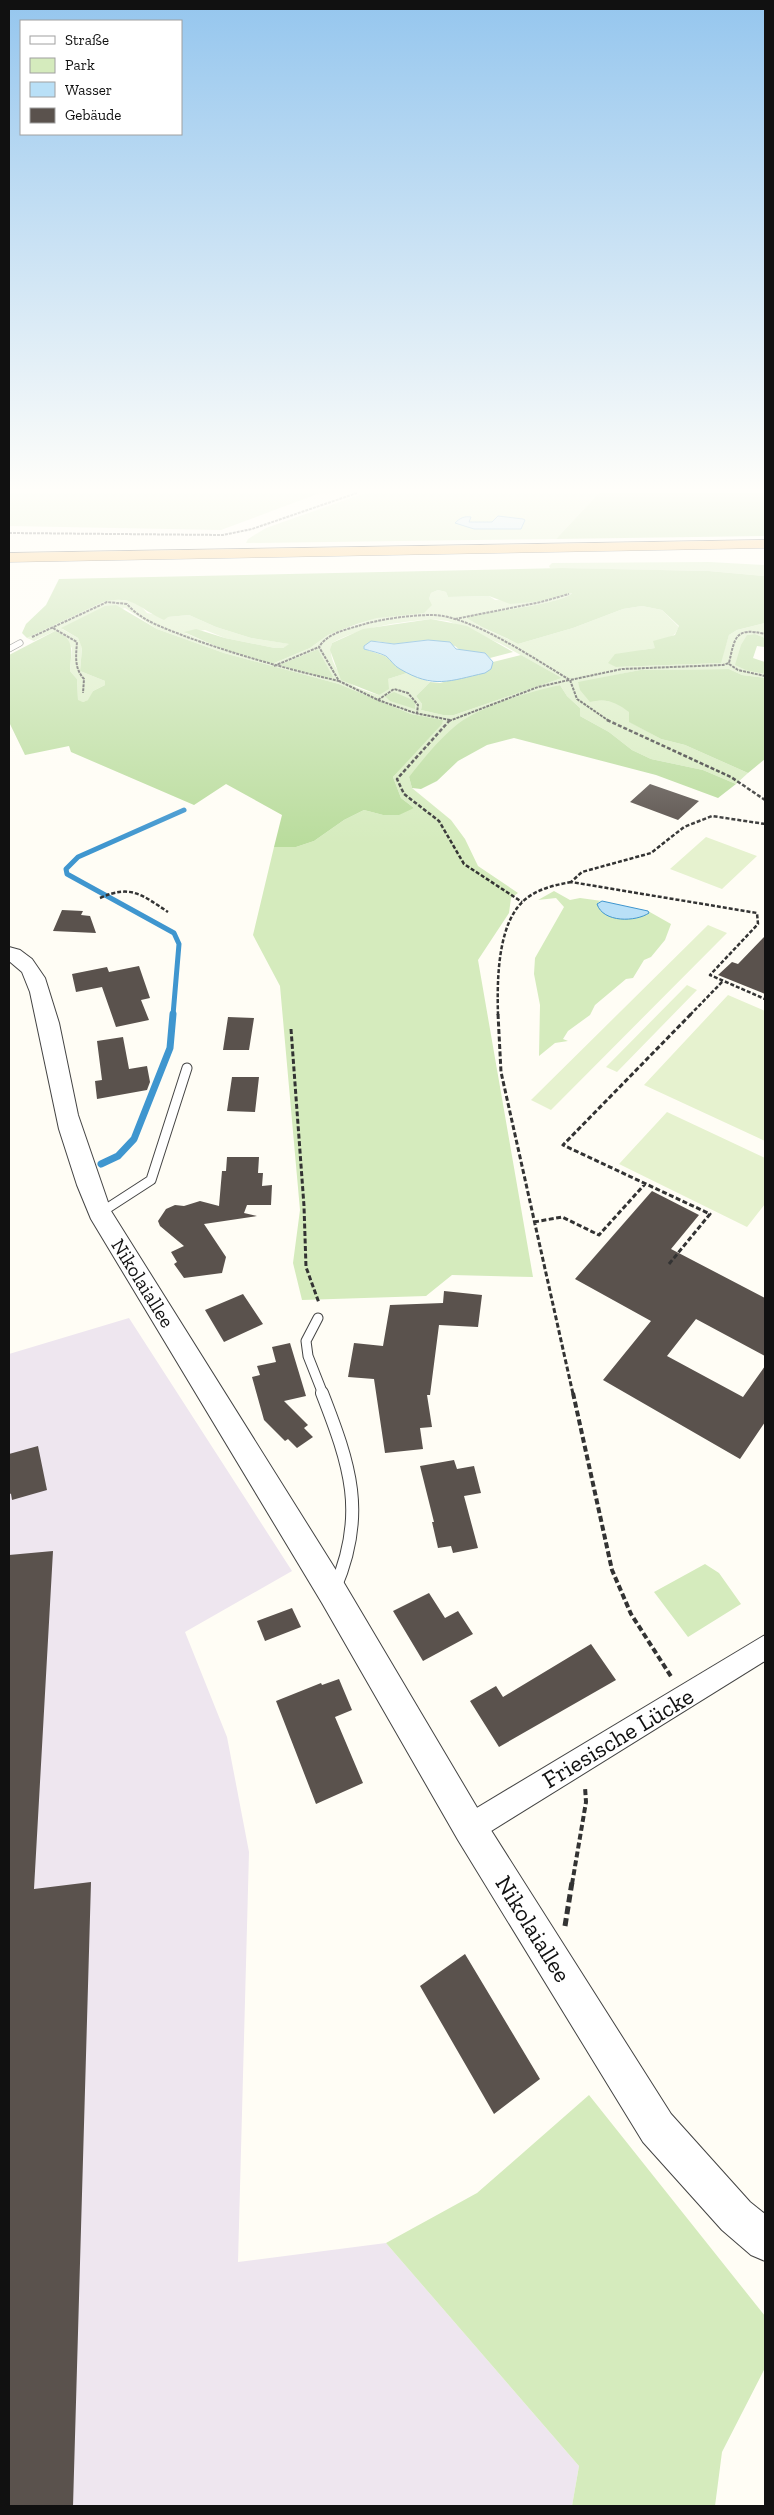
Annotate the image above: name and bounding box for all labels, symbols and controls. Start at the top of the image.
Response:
legend [20,20,182,135]
text: Straße [65,31,109,49]
text: Park [65,56,95,74]
text: Wasser [65,81,112,99]
text: Gebäude [65,106,121,124]
street label: Nikolaiallee [106,1234,180,1332]
street label: Friesische Lücke [537,1681,699,1794]
street label: Nikolaiallee [489,1870,578,1987]

